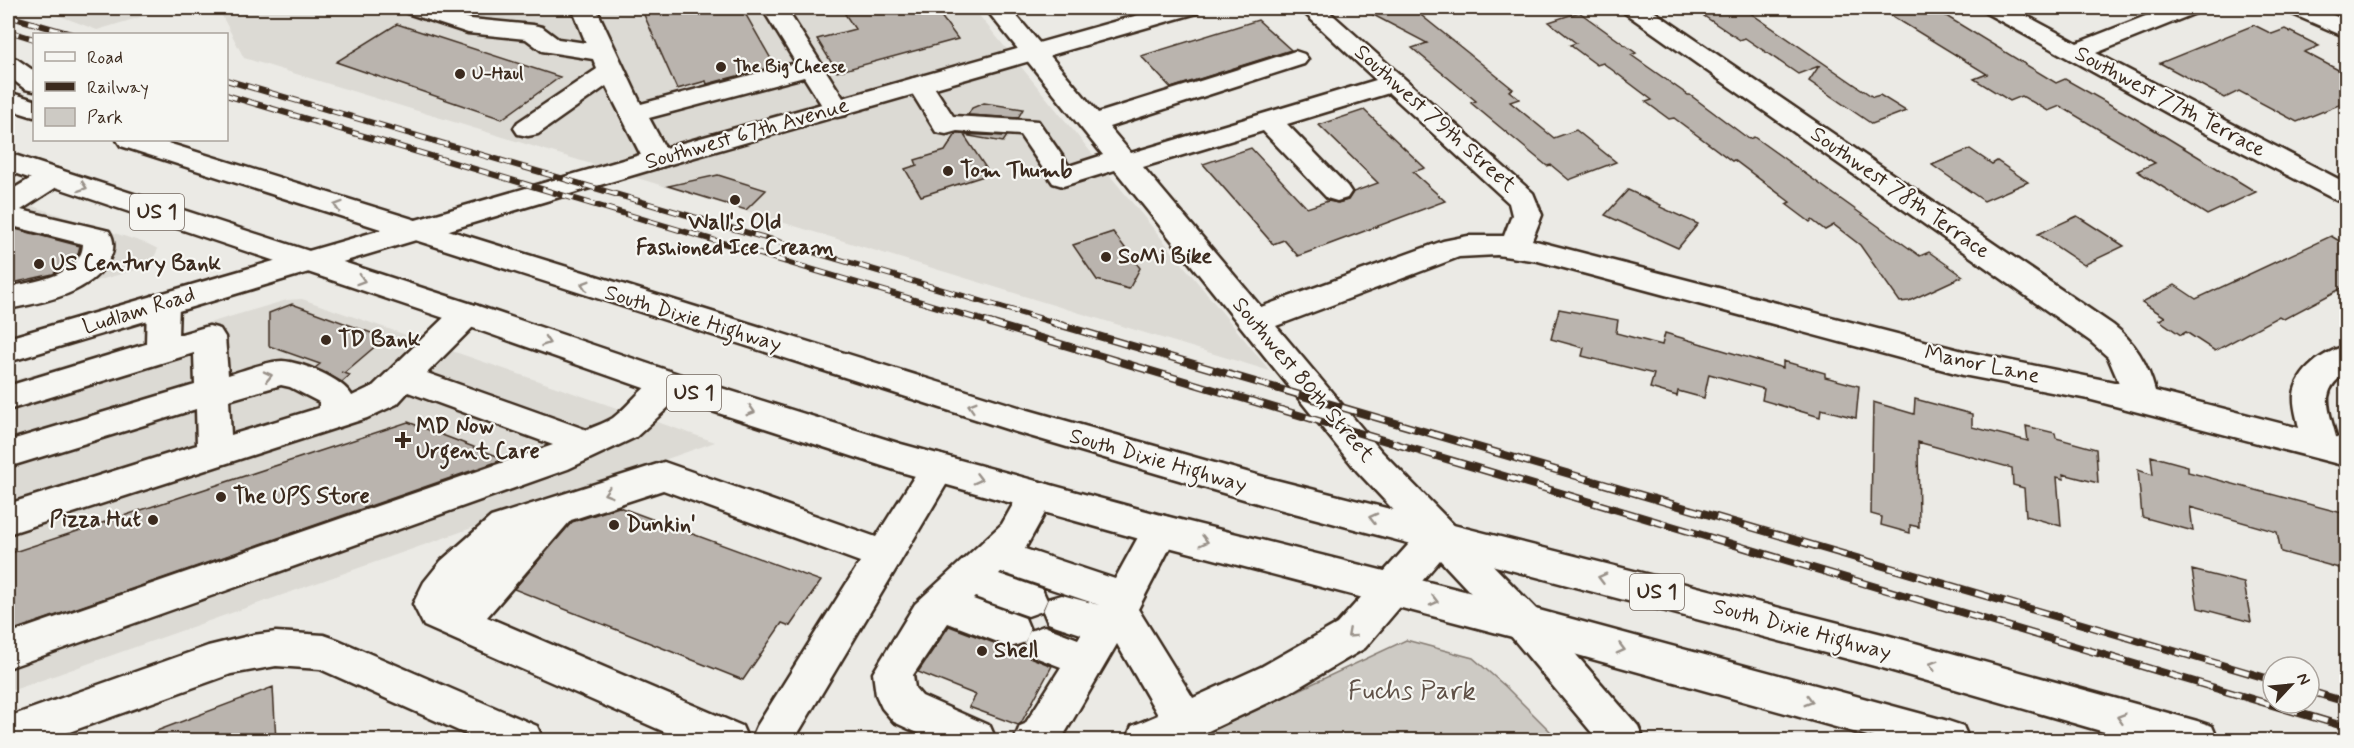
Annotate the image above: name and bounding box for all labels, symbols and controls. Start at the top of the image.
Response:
legend [33,33,228,141]
street label: Southwest 79th Street [1348,39,1522,199]
street label: Southwest 77th Terrace [2070,40,2270,164]
text: Road [87,46,123,70]
place label: The Big Cheese [733,55,846,79]
marker: The Big Cheese [714,60,728,74]
place label: U-Haul [472,62,524,86]
marker: U-Haul [453,67,467,81]
text: Railway [87,76,149,100]
street label: Southwest 67th Avenue [642,91,852,176]
text: Park [87,106,123,130]
street label: Southwest 78th Terrace [1805,120,1995,266]
place label: Tom Thumb [960,157,1073,185]
marker: Tom Thumb [941,164,955,178]
one-way arrow [77,180,88,193]
marker: Wall's Old Fashioned Ice Cream [728,193,742,207]
road number: US 1 [130,194,184,230]
one-way arrow [333,201,344,214]
place label: Wall's Old Fashioned Ice Cream [636,209,834,262]
place label: SoMi Bike [1118,243,1212,271]
place label: US Century Bank [51,250,221,278]
marker: SoMi Bike [1099,250,1113,264]
marker: US Century Bank [32,257,46,271]
one-way arrow [355,273,366,285]
street label: South Dixie Highway [600,279,785,362]
one-way arrow [580,280,591,292]
street label: Ludlam Road [79,281,199,341]
street label: Southwest 80th Street [1226,292,1380,468]
place label: TD Bank [338,326,421,354]
marker: TD Bank [319,333,333,347]
one-way arrow [540,334,551,347]
street label: Manor Lane [1922,339,2042,391]
one-way arrow [263,370,273,383]
road number: US 1 [667,375,721,411]
one-way arrow [967,401,978,413]
one-way arrow [745,404,756,416]
place label: MD Now Urgent Care [416,413,540,470]
street label: South Dixie Highway [1065,422,1250,503]
marker: MD Now Urgent Care [394,431,412,449]
one-way arrow [972,472,983,484]
place label: The UPS Store [233,483,370,511]
one-way arrow [603,486,614,498]
marker: The UPS Store [214,490,228,504]
place label: Pizza Hut [50,506,141,534]
place label: Dunkin' [626,511,696,539]
marker: Pizza Hut [146,513,160,527]
one-way arrow [1368,513,1378,526]
marker: Dunkin' [607,518,621,532]
one-way arrow [1199,533,1209,546]
one-way arrow [1597,572,1607,585]
road number: US 1 [1630,574,1684,610]
one-way arrow [1429,593,1439,606]
street label: South Dixie Highway [1709,593,1894,670]
one-way arrow [1348,627,1358,638]
place label: Shell [994,637,1038,665]
one-way arrow [1615,642,1626,654]
marker: Shell [975,644,989,658]
north arrow [2261,655,2321,715]
one-way arrow [1928,660,1939,672]
text: N [2291,670,2315,688]
park label: Fuchs Park [1348,674,1476,709]
one-way arrow [1804,694,1814,707]
one-way arrow [2116,713,2127,725]

